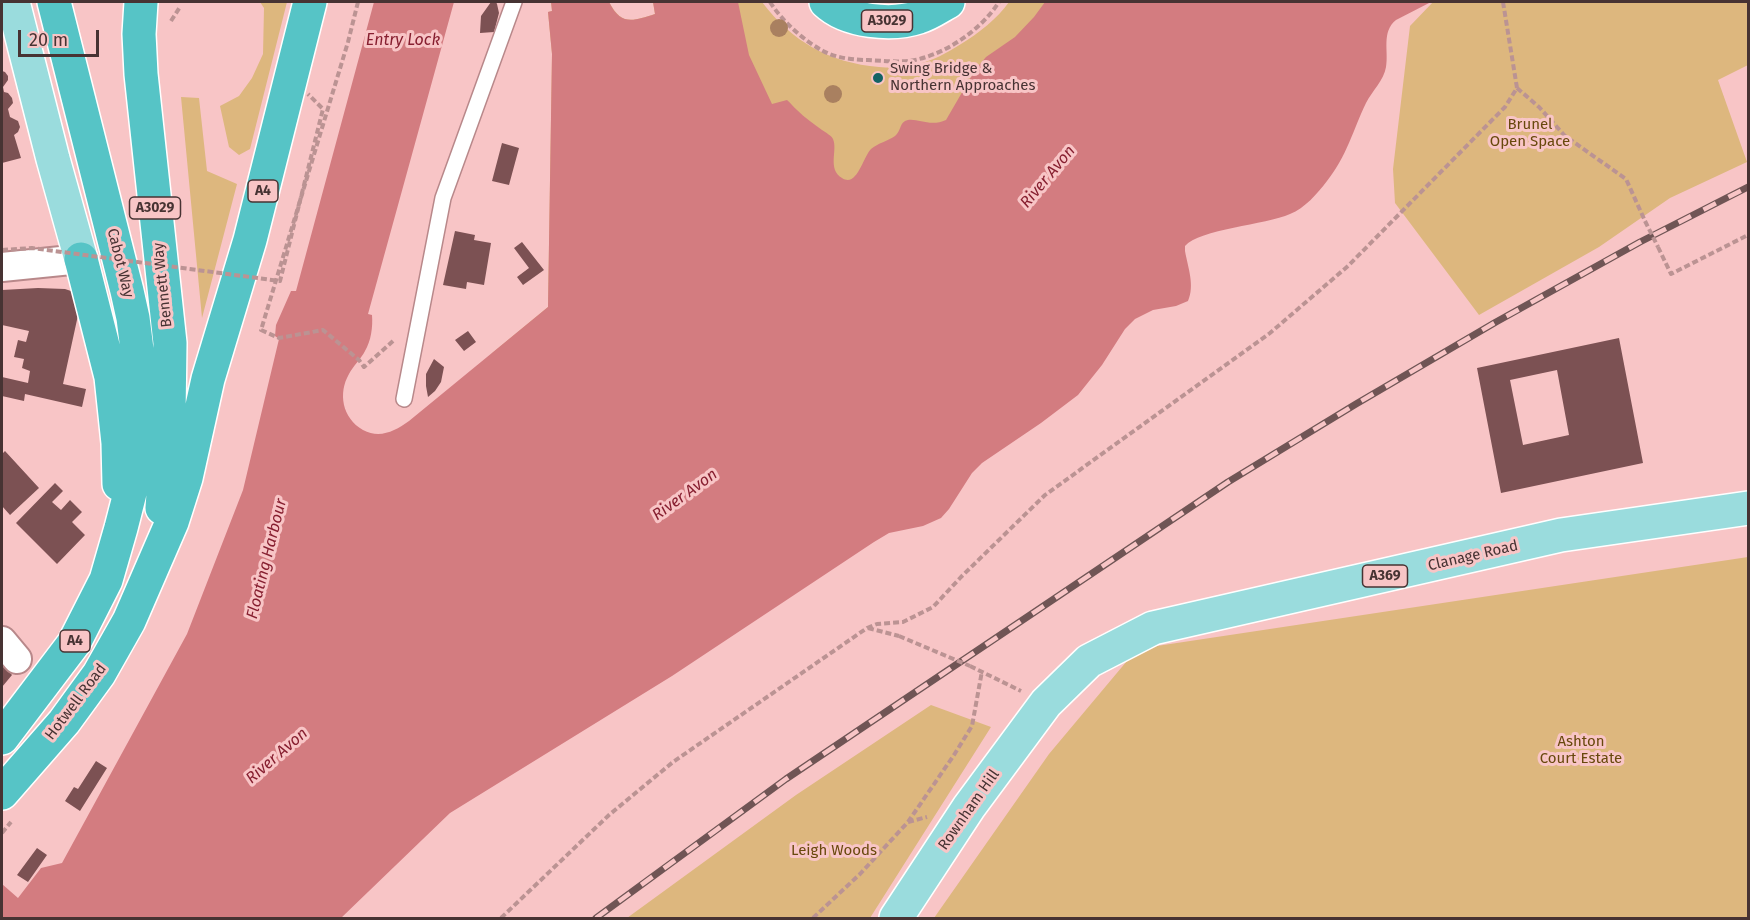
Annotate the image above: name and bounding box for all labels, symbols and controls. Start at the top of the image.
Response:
road number: A3029 [862,10,912,32]
scale bar [21,18,102,56]
text: 20 m [29,29,68,51]
water label: Entry Lock [366,31,440,51]
place label: Swing Bridge & Northern Approaches [890,60,1035,95]
marker: Swing Bridge & Northern Approaches [871,71,885,85]
park label: Brunel Open Space [1490,116,1570,151]
water label: River Avon [1016,142,1080,212]
road number: A4 [248,180,278,202]
road number: A3029 [130,197,180,219]
street label: Cabot Way [103,227,137,299]
street label: Bennett Way [150,242,176,328]
water label: River Avon [649,465,721,525]
water label: Floating Harbour [243,497,291,621]
street label: Clanage Road [1426,537,1520,575]
road number: A369 [1362,565,1408,587]
road number: A4 [60,630,90,652]
street label: Hotwell Road [42,660,110,744]
water label: River Avon [242,724,312,788]
park label: Ashton Court Estate [1540,733,1622,768]
street label: Rownham Hill [935,766,1003,854]
park label: Leigh Woods [791,842,877,860]

